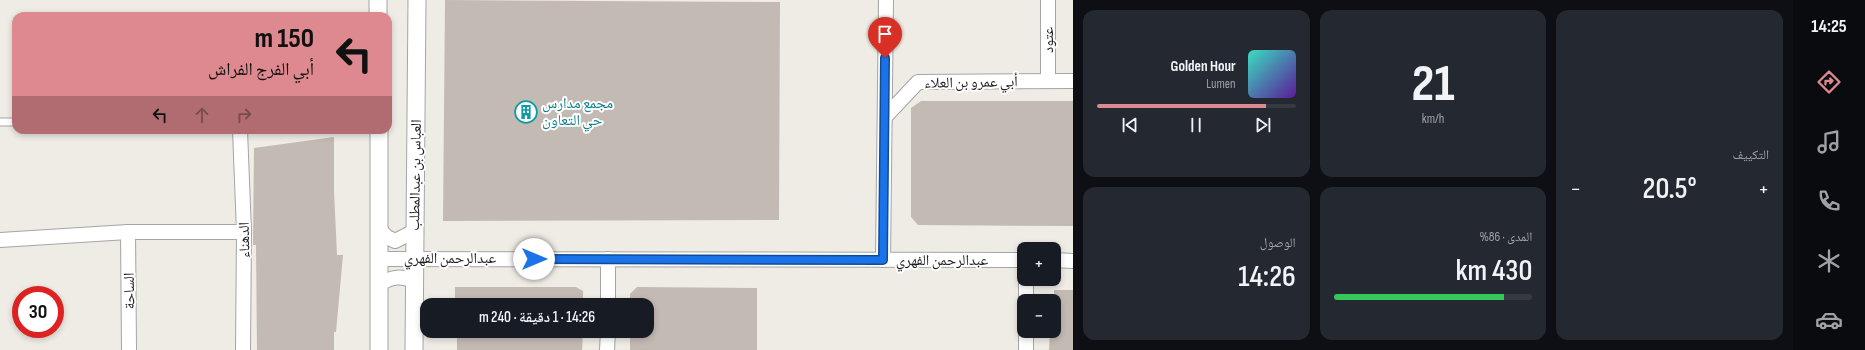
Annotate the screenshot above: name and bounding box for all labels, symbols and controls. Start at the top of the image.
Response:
text: 14:25 [1811,16,1847,37]
pin [868,17,902,58]
text: 150 m [254,22,314,55]
icon: arrive [874,23,896,45]
street label: عتود [1039,26,1058,53]
icon: left [328,28,380,80]
text: 21 [1411,53,1455,116]
text: Golden Hour [1171,57,1236,76]
text: أبي الفرج الفراش [208,59,314,80]
icon: directions [1815,68,1843,96]
street label: أبي عمرو بن العلاء [924,72,1018,95]
text: Lumen [1206,76,1236,92]
place label: مجمع مدارس حي التعاون [542,94,613,132]
building icon: مجمع مدارس حي التعاون [513,99,539,125]
icon: left [149,104,171,126]
icon: ahead [191,104,213,126]
icon: right [233,104,255,126]
text: km/h [1422,111,1444,127]
icon: previous [1119,114,1141,136]
icon: pause [1185,114,1207,136]
icon: next [1252,114,1274,136]
street label: العباس بن عبدالمطلب [405,119,426,231]
icon: music [1815,128,1843,156]
text: التكييف [1733,147,1769,163]
text: 20.5° [1643,171,1697,207]
text: − [1570,176,1581,203]
text: + [1758,176,1769,203]
icon: phone [1815,187,1843,215]
street label: الدهناء [235,222,254,258]
text: المدى · 86% [1479,229,1532,245]
text: الوصول [1260,235,1296,251]
position arrow [513,238,555,280]
map controls [1017,242,1061,338]
button: + [1017,242,1061,286]
icon: climate [1815,247,1843,275]
street label: عبدالرحمن الفهري [404,249,497,270]
street label: عبدالرحمن الفهري [896,251,989,272]
text: 430 km [1455,253,1532,289]
text: 14:26 [1238,259,1296,295]
street label: الساحة [120,272,139,310]
speed limit sign: 30 [12,286,64,338]
button: − [1017,294,1061,338]
icon: car [1815,306,1843,334]
text: 14:26 · 1 دقيقة · 240 m [479,308,595,327]

